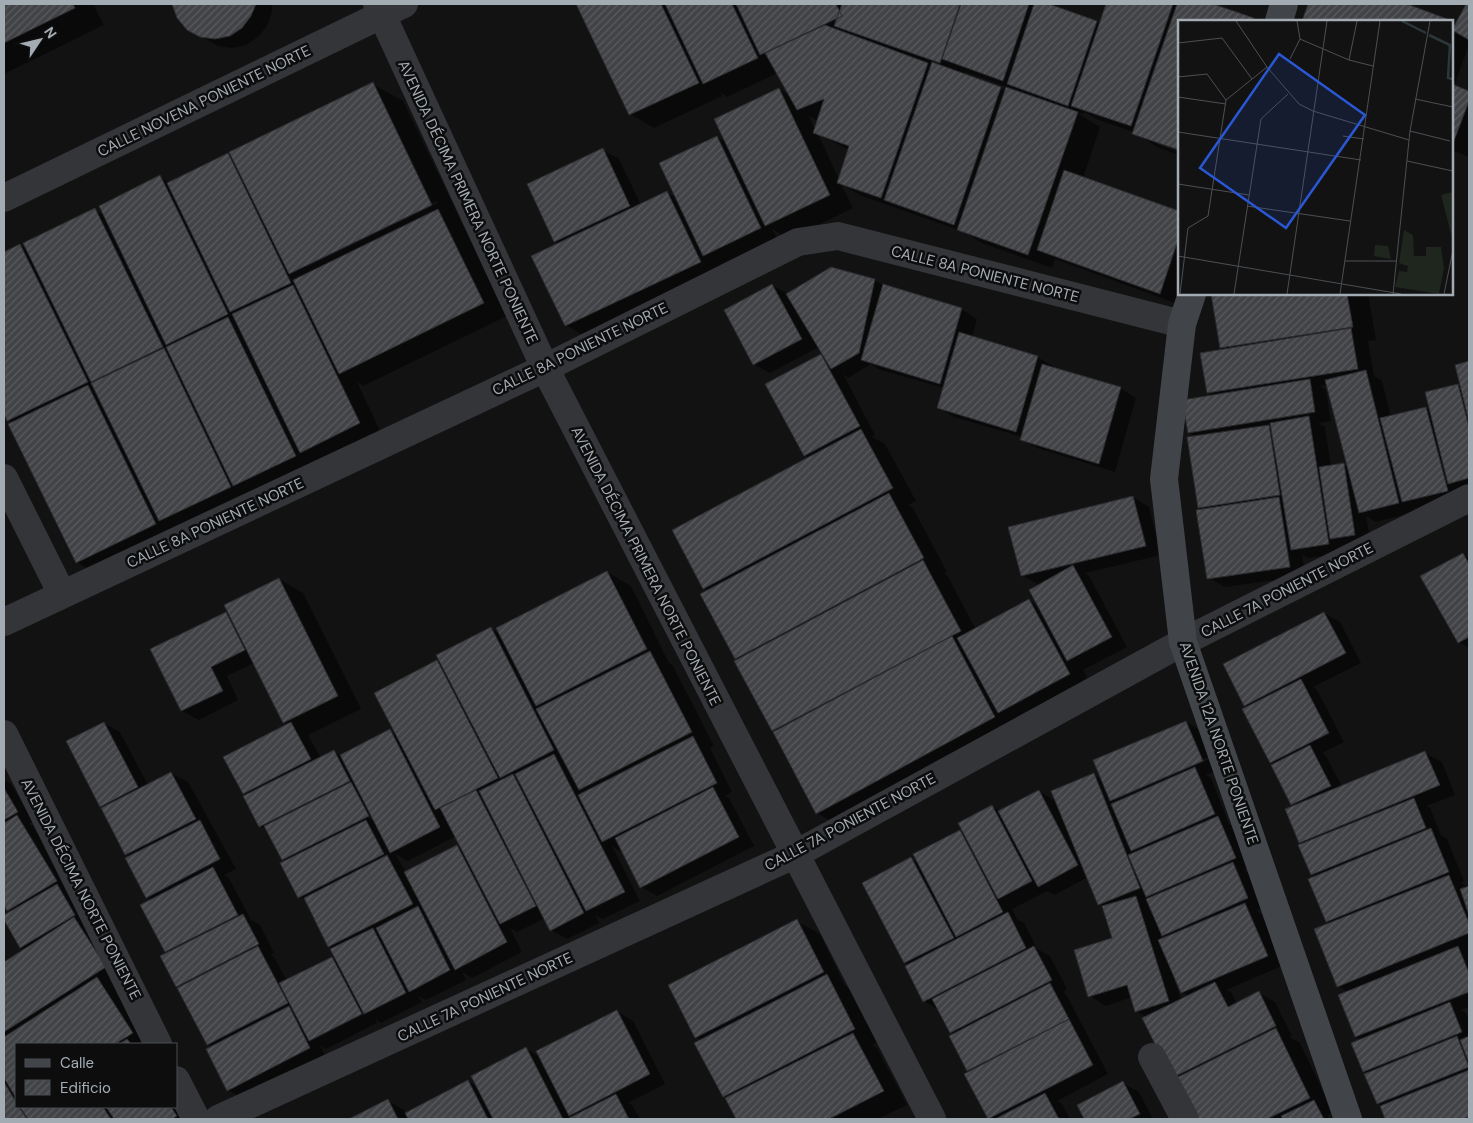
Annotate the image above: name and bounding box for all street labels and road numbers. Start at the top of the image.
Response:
street label: CALLE NOVENA PONIENTE NORTE [94,41,314,161]
street label: AVENIDA DÉCIMA PRIMERA NORTE PONIENTE [393,57,543,347]
street label: CALLE 8A PONIENTE NORTE [889,241,1081,307]
street label: CALLE 8A PONIENTE NORTE [489,298,671,400]
street label: AVENIDA DÉCIMA PRIMERA NORTE PONIENTE [567,423,725,709]
street label: CALLE 8A PONIENTE NORTE [123,473,307,573]
street label: CALLE 7A PONIENTE NORTE [1197,538,1377,642]
street label: AVENIDA 12A NORTE PONIENTE [1175,639,1263,847]
street label: CALLE 7A PONIENTE NORTE [761,768,939,876]
street label: AVENIDA DÉCIMA NORTE PONIENTE [16,775,146,1003]
street label: CALLE 7A PONIENTE NORTE [394,948,576,1046]

